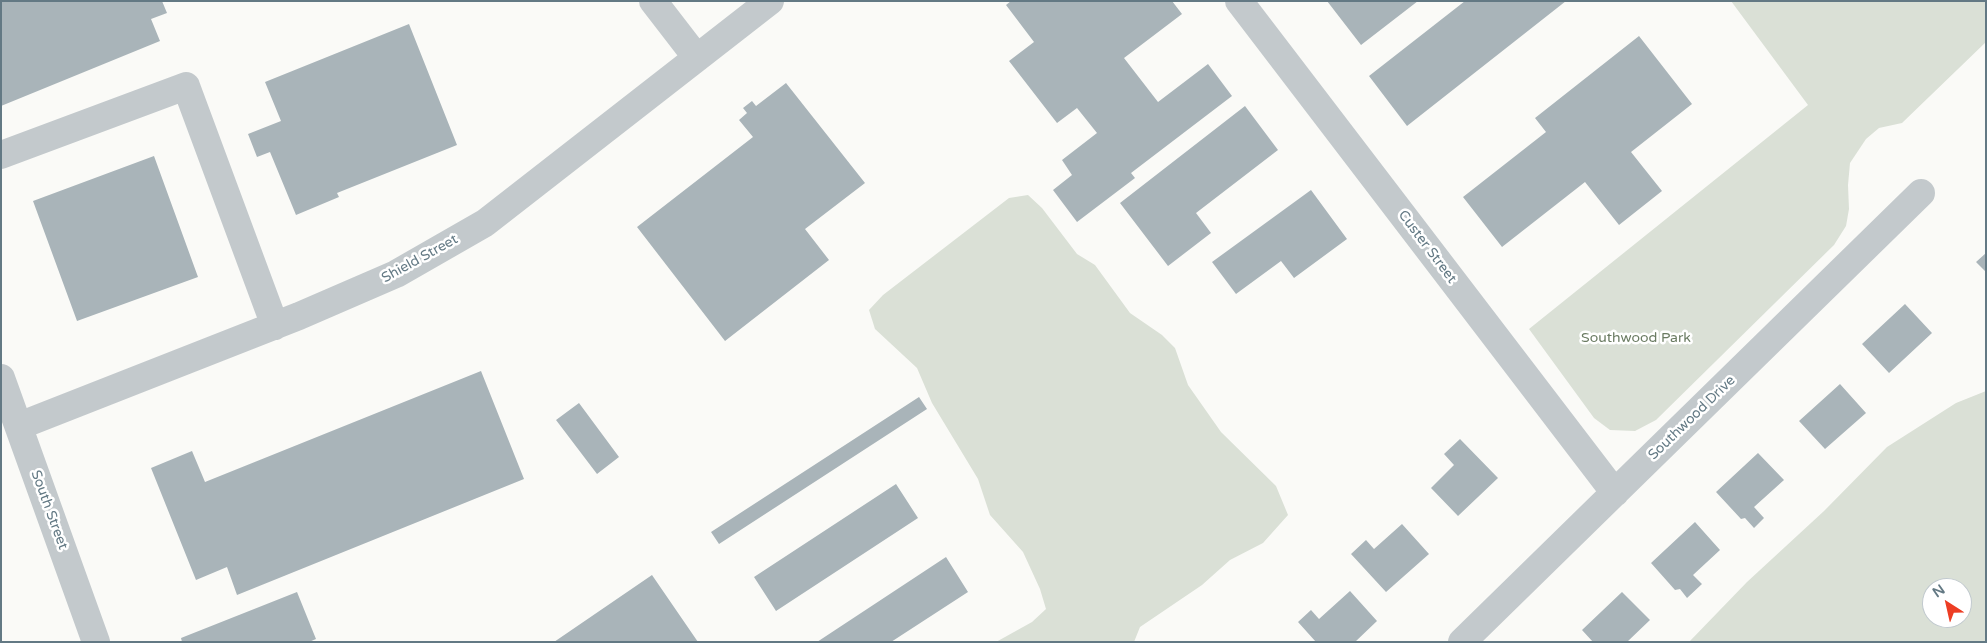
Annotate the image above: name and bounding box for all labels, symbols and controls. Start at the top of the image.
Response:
street label: Custer Street [1394,207,1460,287]
street label: Shield Street [379,231,461,287]
park label: Southwood Park [1581,330,1691,346]
street label: Southwood Drive [1645,372,1739,464]
street label: South Street [27,468,71,552]
north arrow [1922,578,1972,628]
text: N [1929,581,1948,601]

